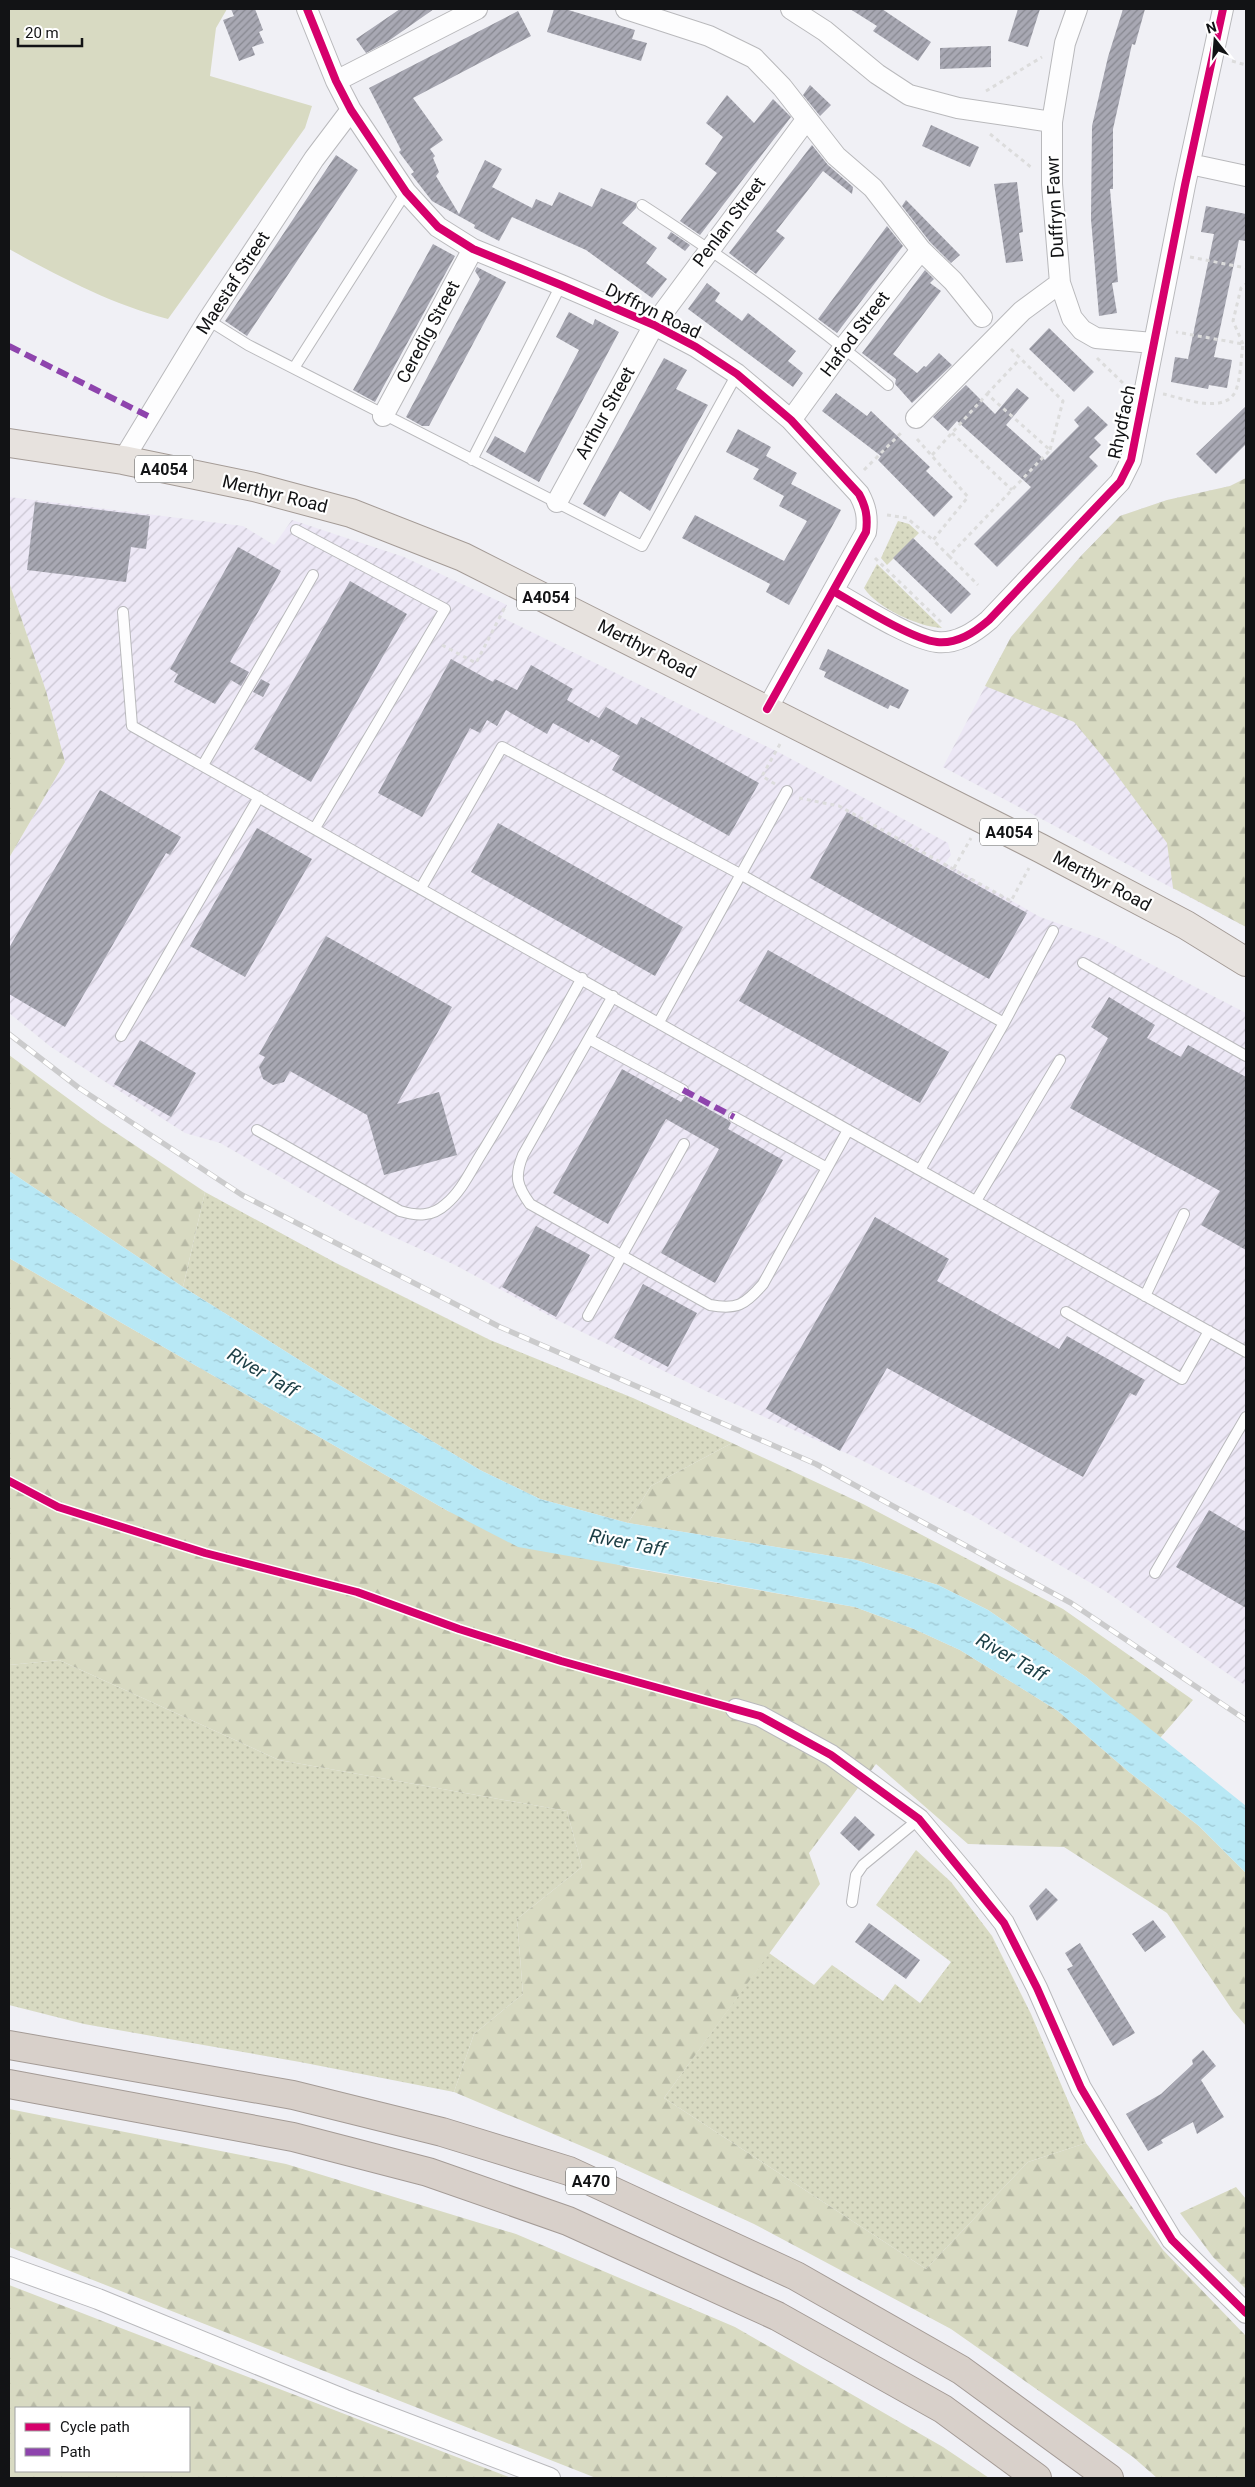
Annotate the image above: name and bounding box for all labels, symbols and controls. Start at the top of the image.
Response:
scale bar [18,15,81,47]
north arrow [1190,15,1240,65]
text: N [1204,18,1218,37]
text: 20 m [25,24,59,42]
street label: Duffryn Fawr [1041,155,1068,259]
street label: Penlan Street [688,173,769,271]
street label: Maestaf Street [192,227,274,338]
street label: Ceredig Street [392,277,463,387]
street label: Dyffryn Road [602,278,704,343]
street label: Hafod Street [816,287,894,380]
street label: Arthur Street [571,363,639,462]
street label: Rhydfach [1103,383,1140,461]
road number: A4054 [135,456,193,482]
street label: Merthyr Road [220,470,330,517]
road number: A4054 [517,584,575,610]
street label: Merthyr Road [594,615,700,682]
road number: A4054 [980,819,1038,846]
street label: Merthyr Road [1050,846,1155,915]
water label: River Taff [223,1343,303,1403]
water label: River Taff [588,1524,670,1561]
water label: River Taff [972,1628,1053,1688]
road number: A470 [566,2168,616,2194]
legend [15,2407,190,2472]
text: Cycle path [60,2418,130,2436]
text: Path [60,2443,91,2461]

